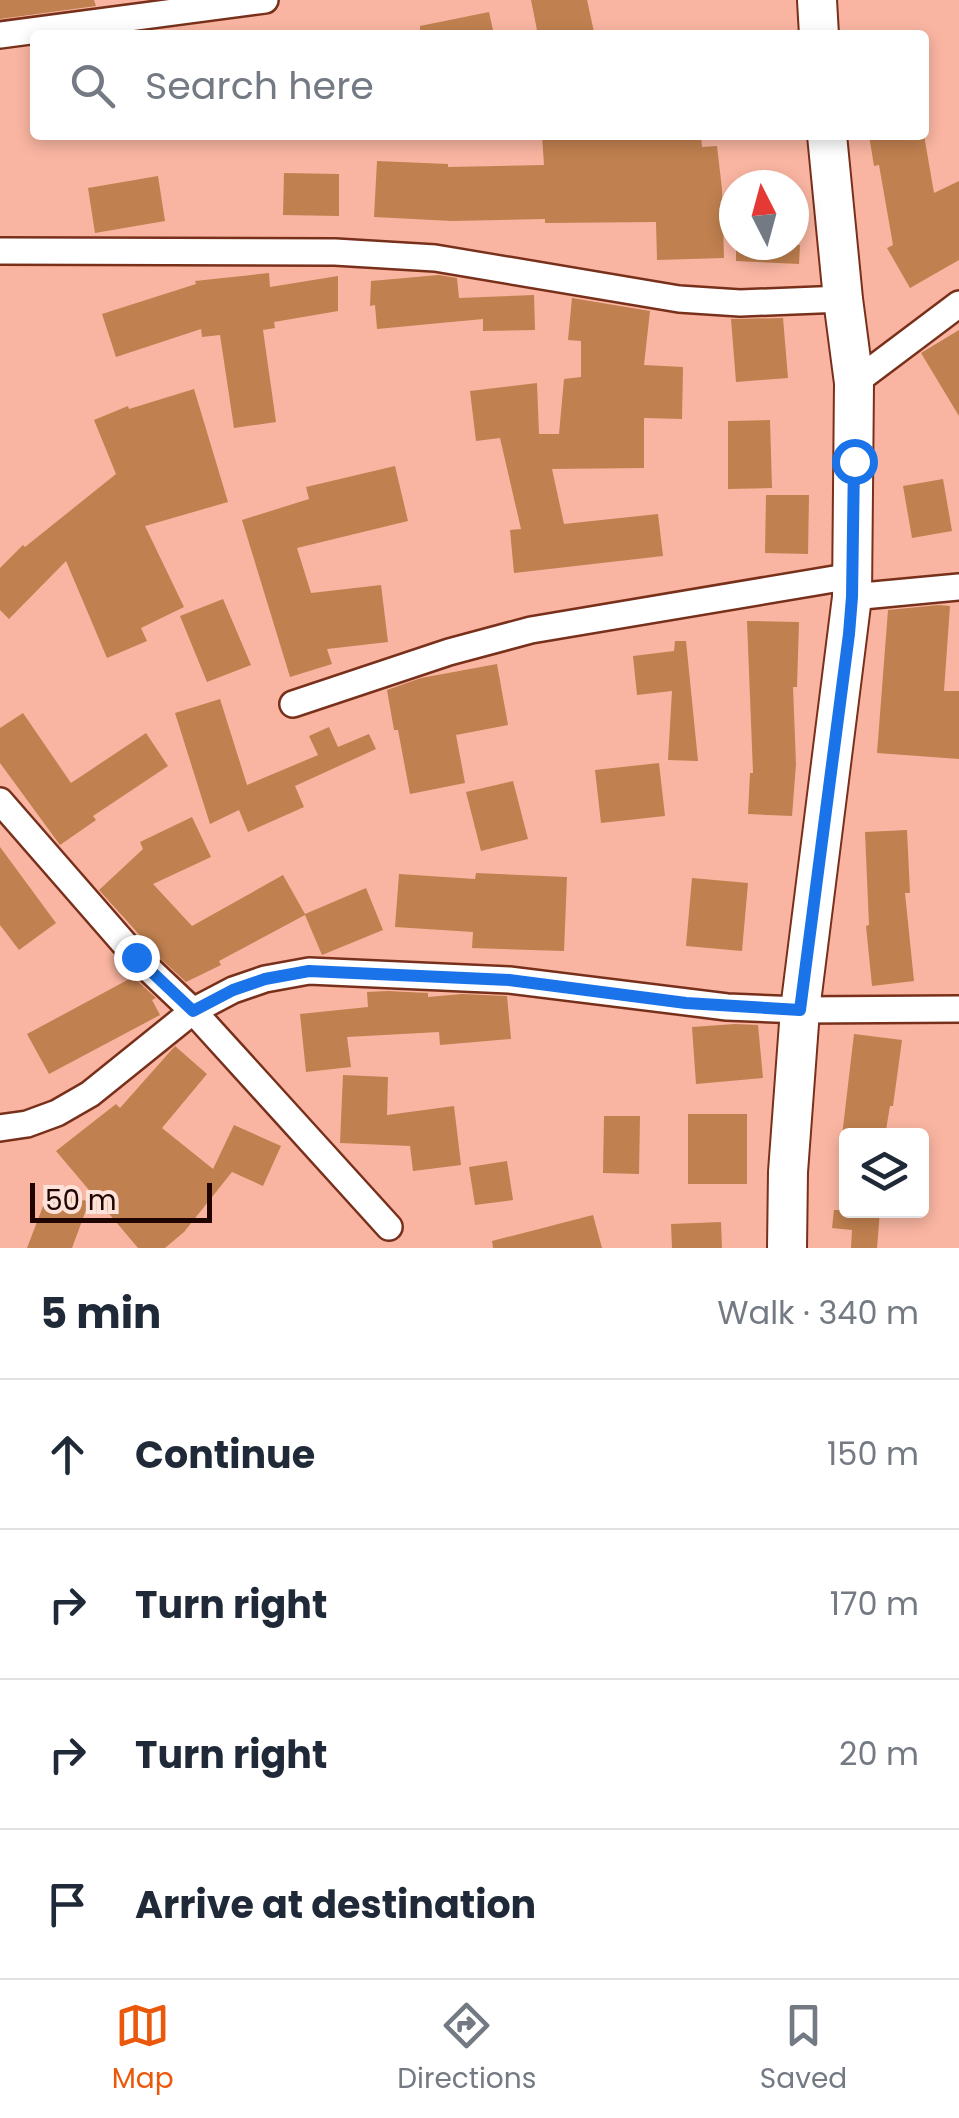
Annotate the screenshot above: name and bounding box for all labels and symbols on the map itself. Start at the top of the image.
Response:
north arrow [719,170,809,260]
route start [832,439,878,485]
route end [114,935,160,981]
scale bar [30,1178,212,1222]

